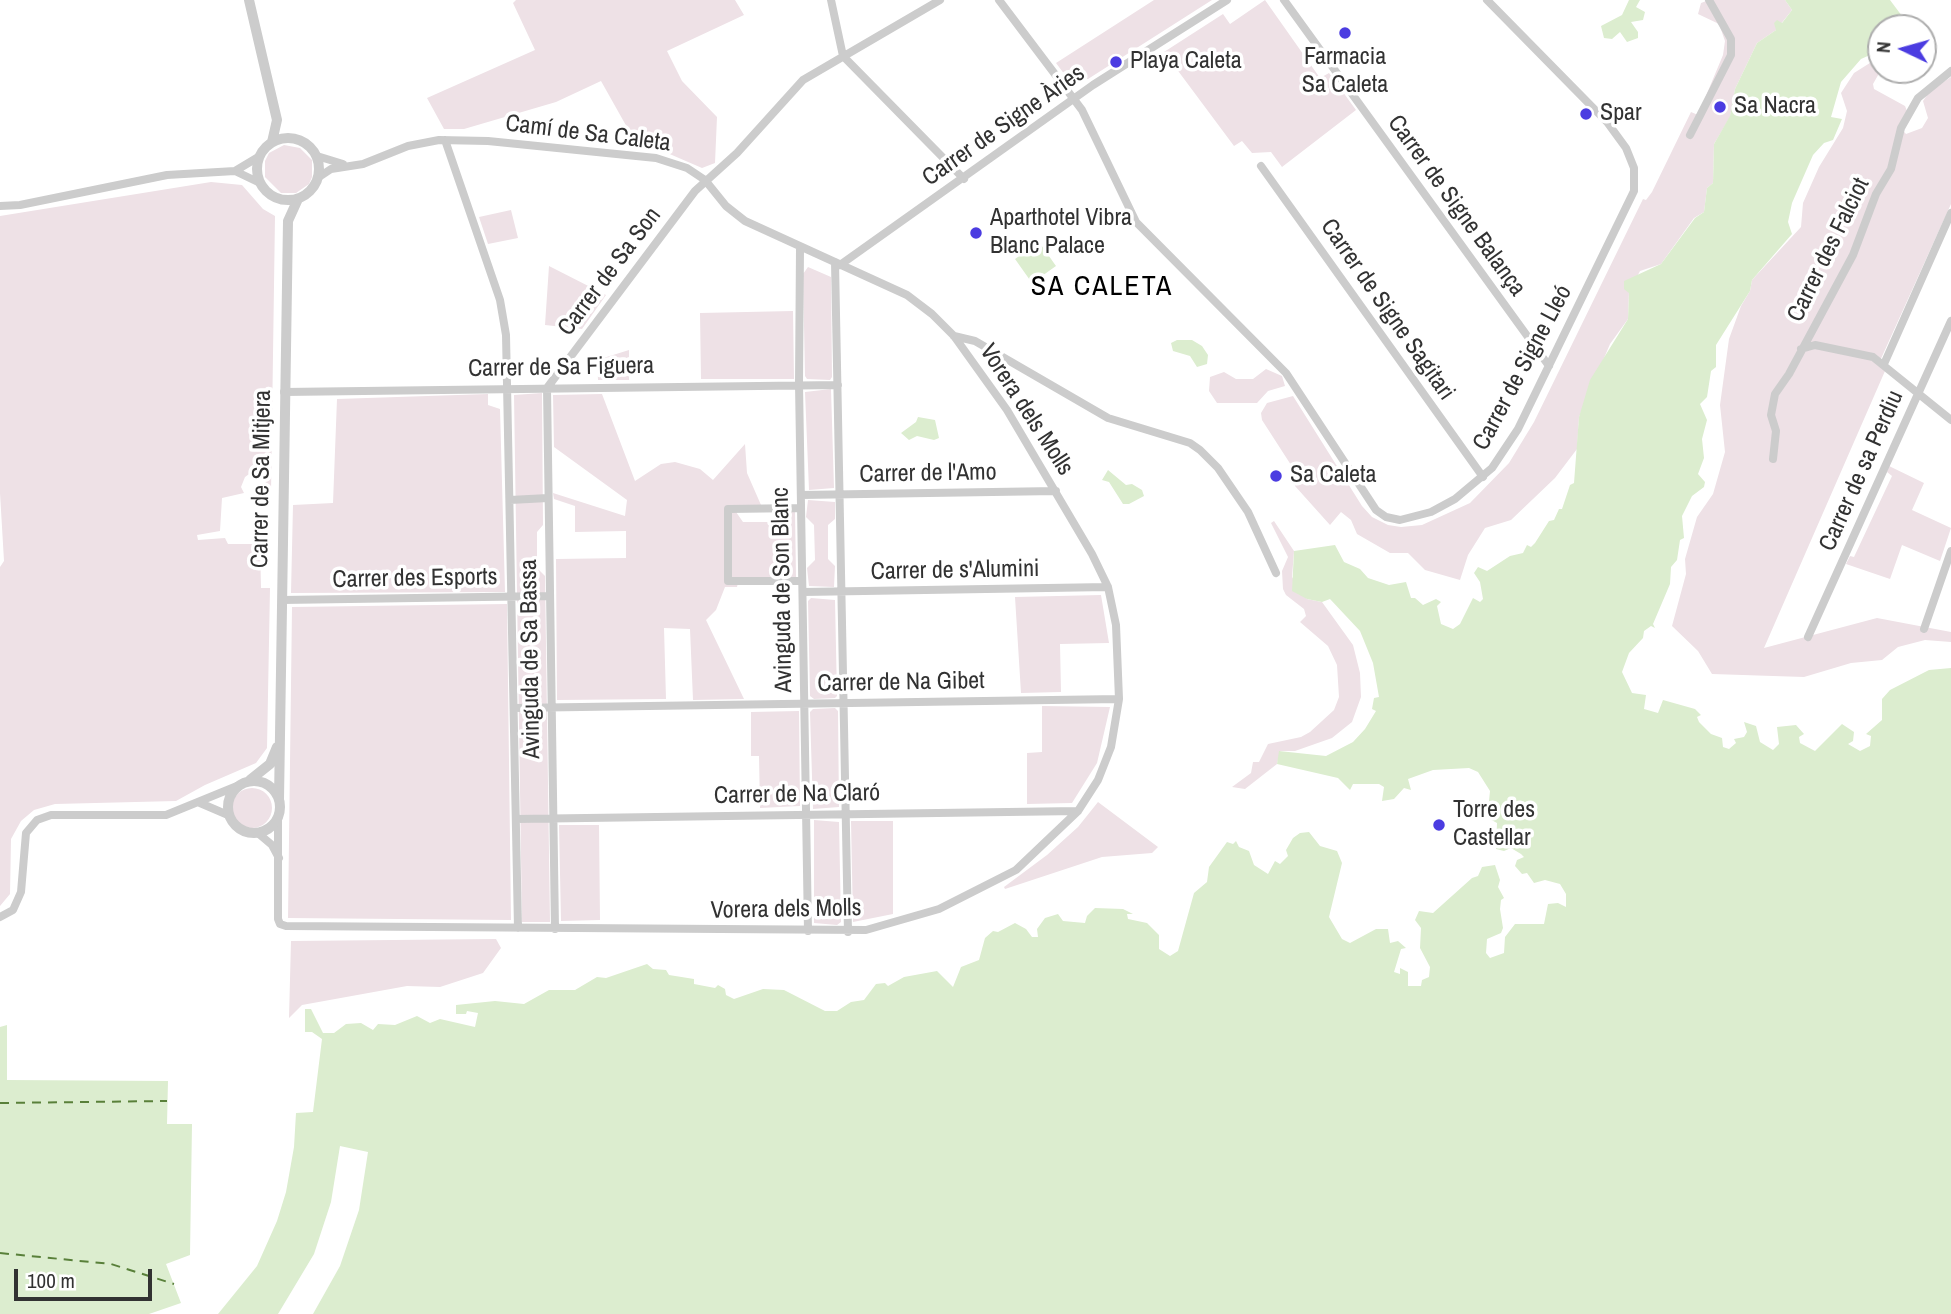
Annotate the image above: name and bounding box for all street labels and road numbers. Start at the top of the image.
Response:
street label: Carrer de Signe Àries [917,59,1091,193]
street label: Camí de Sa Caleta [504,110,672,158]
street label: Carrer de Signe Balança [1381,110,1531,302]
street label: Carrer des Falciot [1782,173,1876,327]
street label: Carrer de Sa Son [552,202,668,342]
street label: Carrer de Signe Sagitari [1314,214,1460,406]
street label: Carrer de Signe Lleó [1467,281,1579,455]
street label: Vorera dels Molls [973,339,1079,481]
street label: Carrer de Sa Figuera [468,352,654,384]
street label: Carrer de sa Perdiu [1814,386,1910,556]
street label: Carrer de Sa Mitjera [246,390,278,568]
street label: Carrer de l'Amo [859,458,997,490]
street label: Avinguda de Son Blanc [767,487,799,693]
street label: Carrer de s'Alumini [870,555,1040,587]
street label: Avinguda de Sa Bassa [515,559,547,759]
street label: Carrer des Esports [332,563,498,595]
street label: Carrer de Na Gibet [817,667,985,699]
street label: Carrer de Na Claró [714,779,880,811]
street label: Vorera dels Molls [710,894,862,926]

